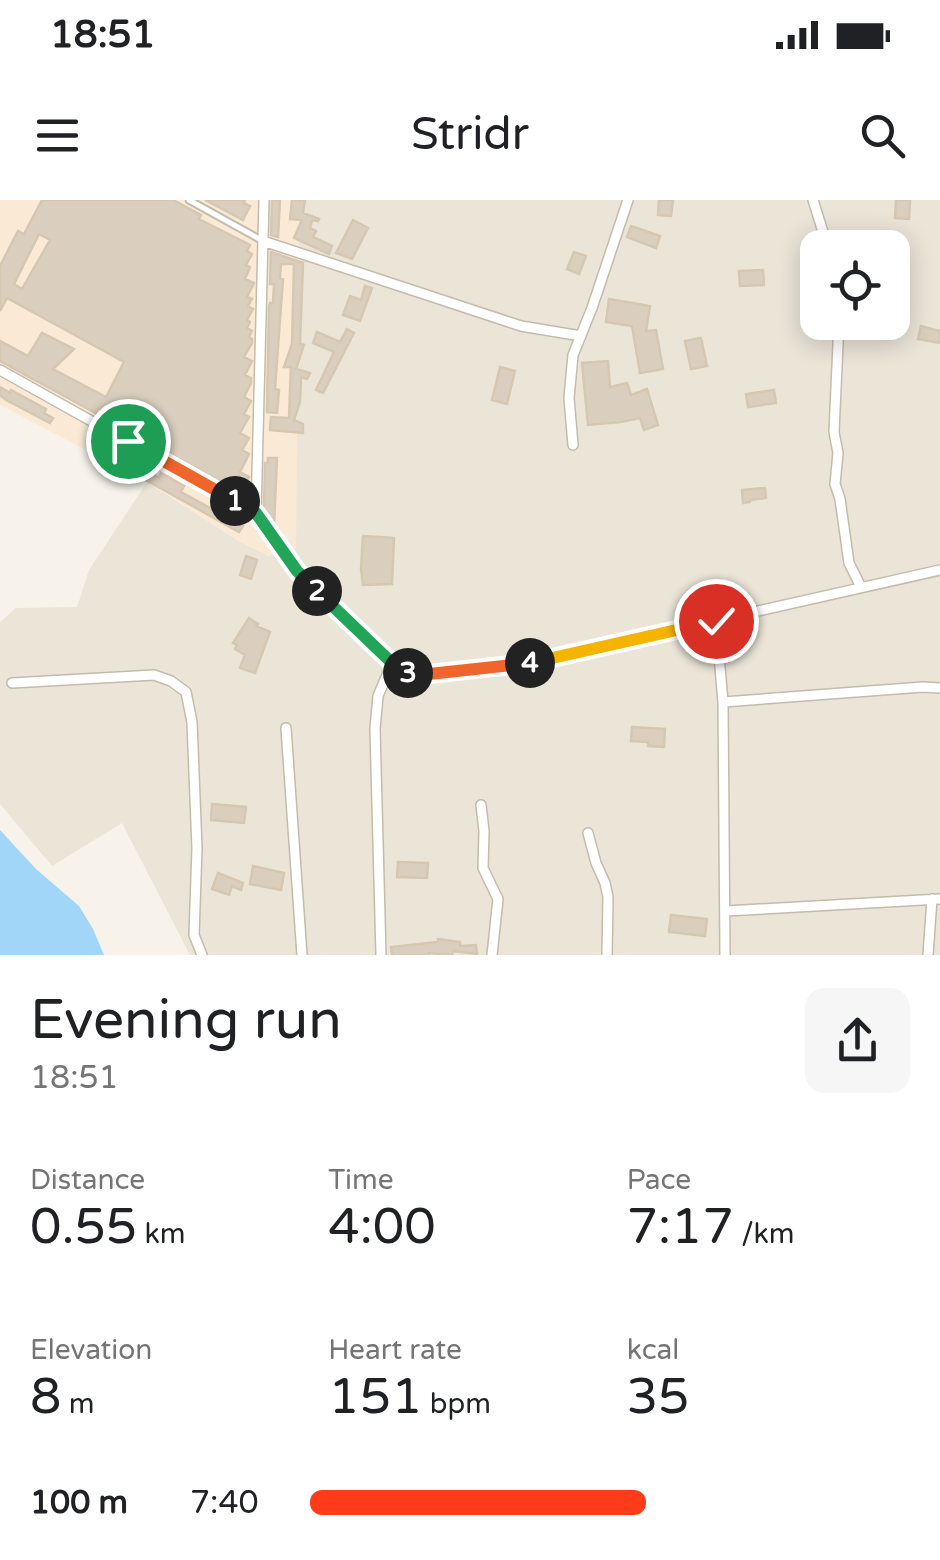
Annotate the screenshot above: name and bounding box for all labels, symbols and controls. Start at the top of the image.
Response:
text: 18:51 [50,12,155,58]
icon: menu [30,108,85,163]
text: Stridr [411,108,529,162]
icon: search [855,108,910,163]
map controls [800,230,910,340]
button: locate [800,230,910,340]
pin [86,399,171,484]
icon: arrive [101,414,156,469]
pin: 1 [210,476,260,526]
text: 1 [226,484,244,518]
pin: 2 [292,566,342,616]
text: 2 [308,574,326,608]
pin [674,579,759,664]
icon: check [689,594,744,649]
pin: 4 [505,638,555,688]
text: 4 [521,646,539,680]
pin: 3 [383,648,433,698]
text: 3 [399,656,417,690]
text: Evening run [30,988,342,1054]
button: share [805,988,910,1093]
text: 18:51 [30,1059,119,1097]
text: Distance [30,1163,145,1197]
text: Time [328,1163,394,1197]
text: Pace [627,1163,691,1197]
text: 0.55 [30,1197,137,1257]
text: 4:00 [328,1197,436,1257]
text: 7:17 [627,1197,734,1257]
text: km [137,1217,185,1251]
text: /km [734,1217,795,1251]
text: Elevation [30,1333,152,1367]
text: Heart rate [328,1333,462,1367]
text: kcal [627,1333,679,1367]
text: 8 [30,1367,61,1427]
text: 151 [328,1367,423,1427]
text: 35 [627,1367,689,1427]
text: m [61,1387,94,1421]
text: bpm [423,1387,491,1421]
text: 100 m [30,1484,128,1522]
text: 7:40 [190,1484,259,1522]

